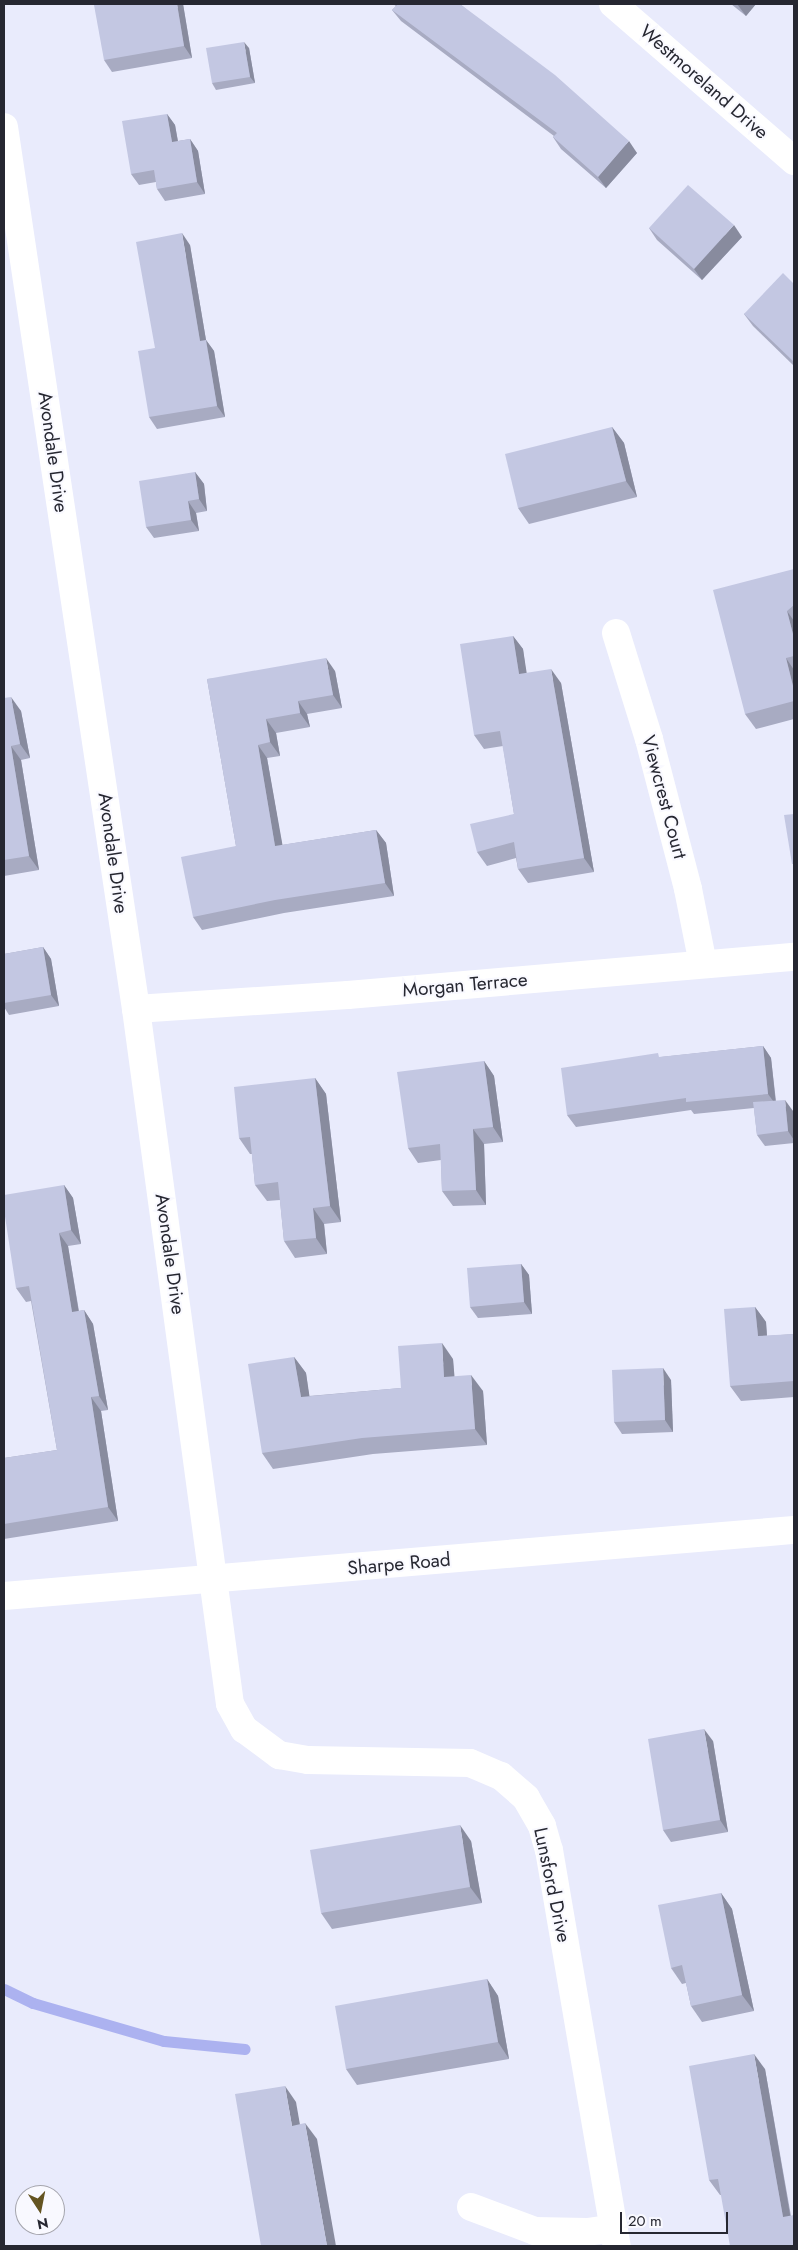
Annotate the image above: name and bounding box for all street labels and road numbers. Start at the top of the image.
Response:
street label: Westmoreland Drive [635,20,773,144]
street label: Avondale Drive [33,390,73,514]
street label: Viewcrest Court [637,733,691,861]
street label: Avondale Drive [93,791,133,915]
street label: Morgan Terrace [402,968,528,1002]
street label: Avondale Drive [150,1192,190,1316]
street label: Sharpe Road [347,1548,451,1580]
street label: Lunsford Drive [529,1825,575,1945]

